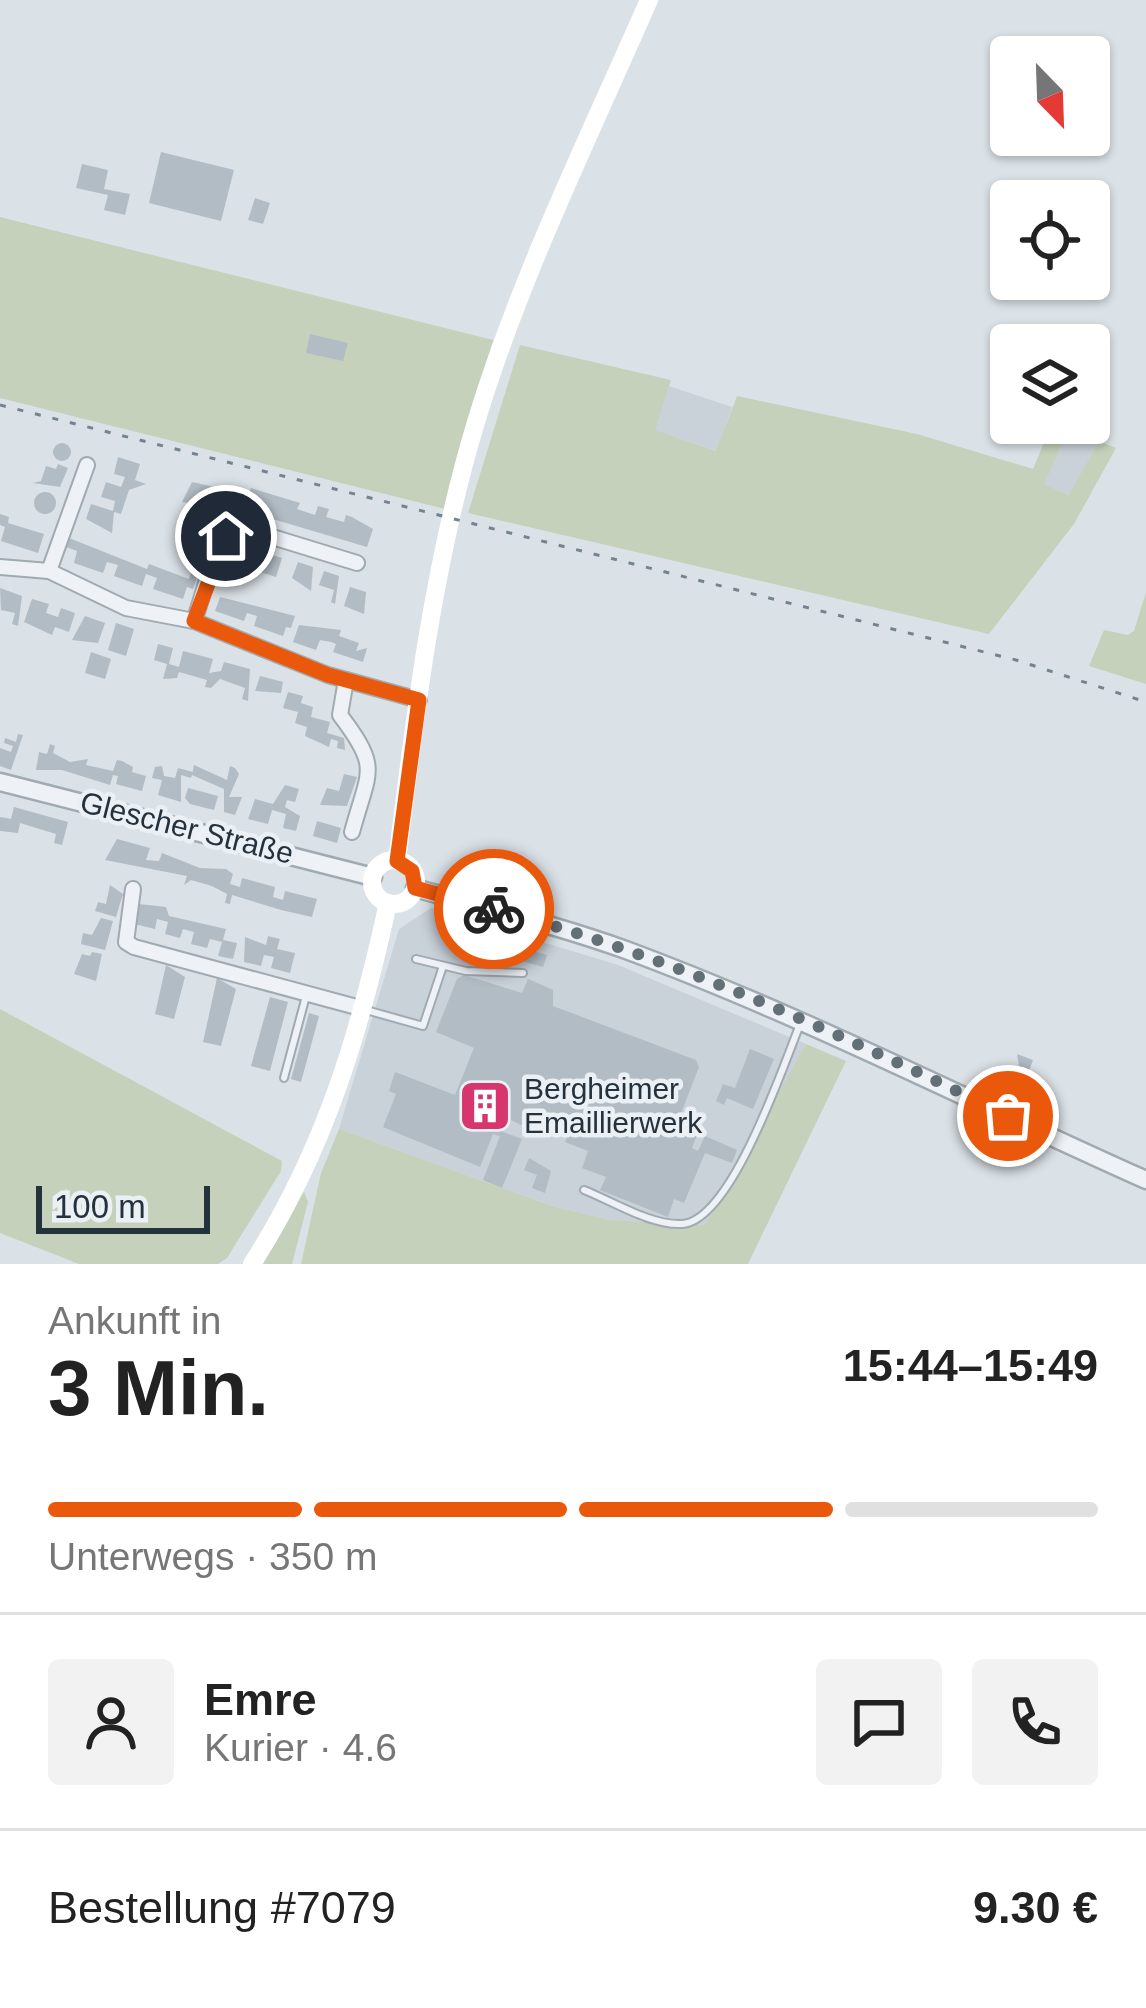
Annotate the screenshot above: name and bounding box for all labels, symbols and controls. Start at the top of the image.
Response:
north arrow [990,36,1110,156]
map controls [990,36,1110,444]
button: locate [990,180,1110,300]
button: layers [990,324,1110,444]
pin [175,485,277,587]
icon: home [193,503,259,569]
street label: Glescher Straße [77,785,297,870]
courier [434,849,554,969]
icon: bike [461,876,527,942]
pin [957,1065,1059,1167]
place label: Bergheimer Emaillierwerk [524,1072,703,1139]
building icon: Bergheimer Emaillierwerk [457,1078,513,1134]
icon: bag [975,1083,1041,1149]
scale bar [36,1180,210,1233]
text: 100 m [54,1188,146,1225]
text: Ankunft in [48,1299,221,1342]
text: 15:44–15:49 [843,1340,1098,1391]
text: 3 Min. [48,1344,269,1432]
text: Unterwegs · 350 m [48,1535,377,1578]
button: person [48,1659,174,1785]
button: chat [816,1659,942,1785]
button: phone [972,1659,1098,1785]
text: Emre [204,1674,317,1725]
text: Kurier · 4.6 [204,1726,397,1769]
text: Bestellung #7079 [48,1882,396,1933]
text: 9.30 € [973,1882,1098,1933]

